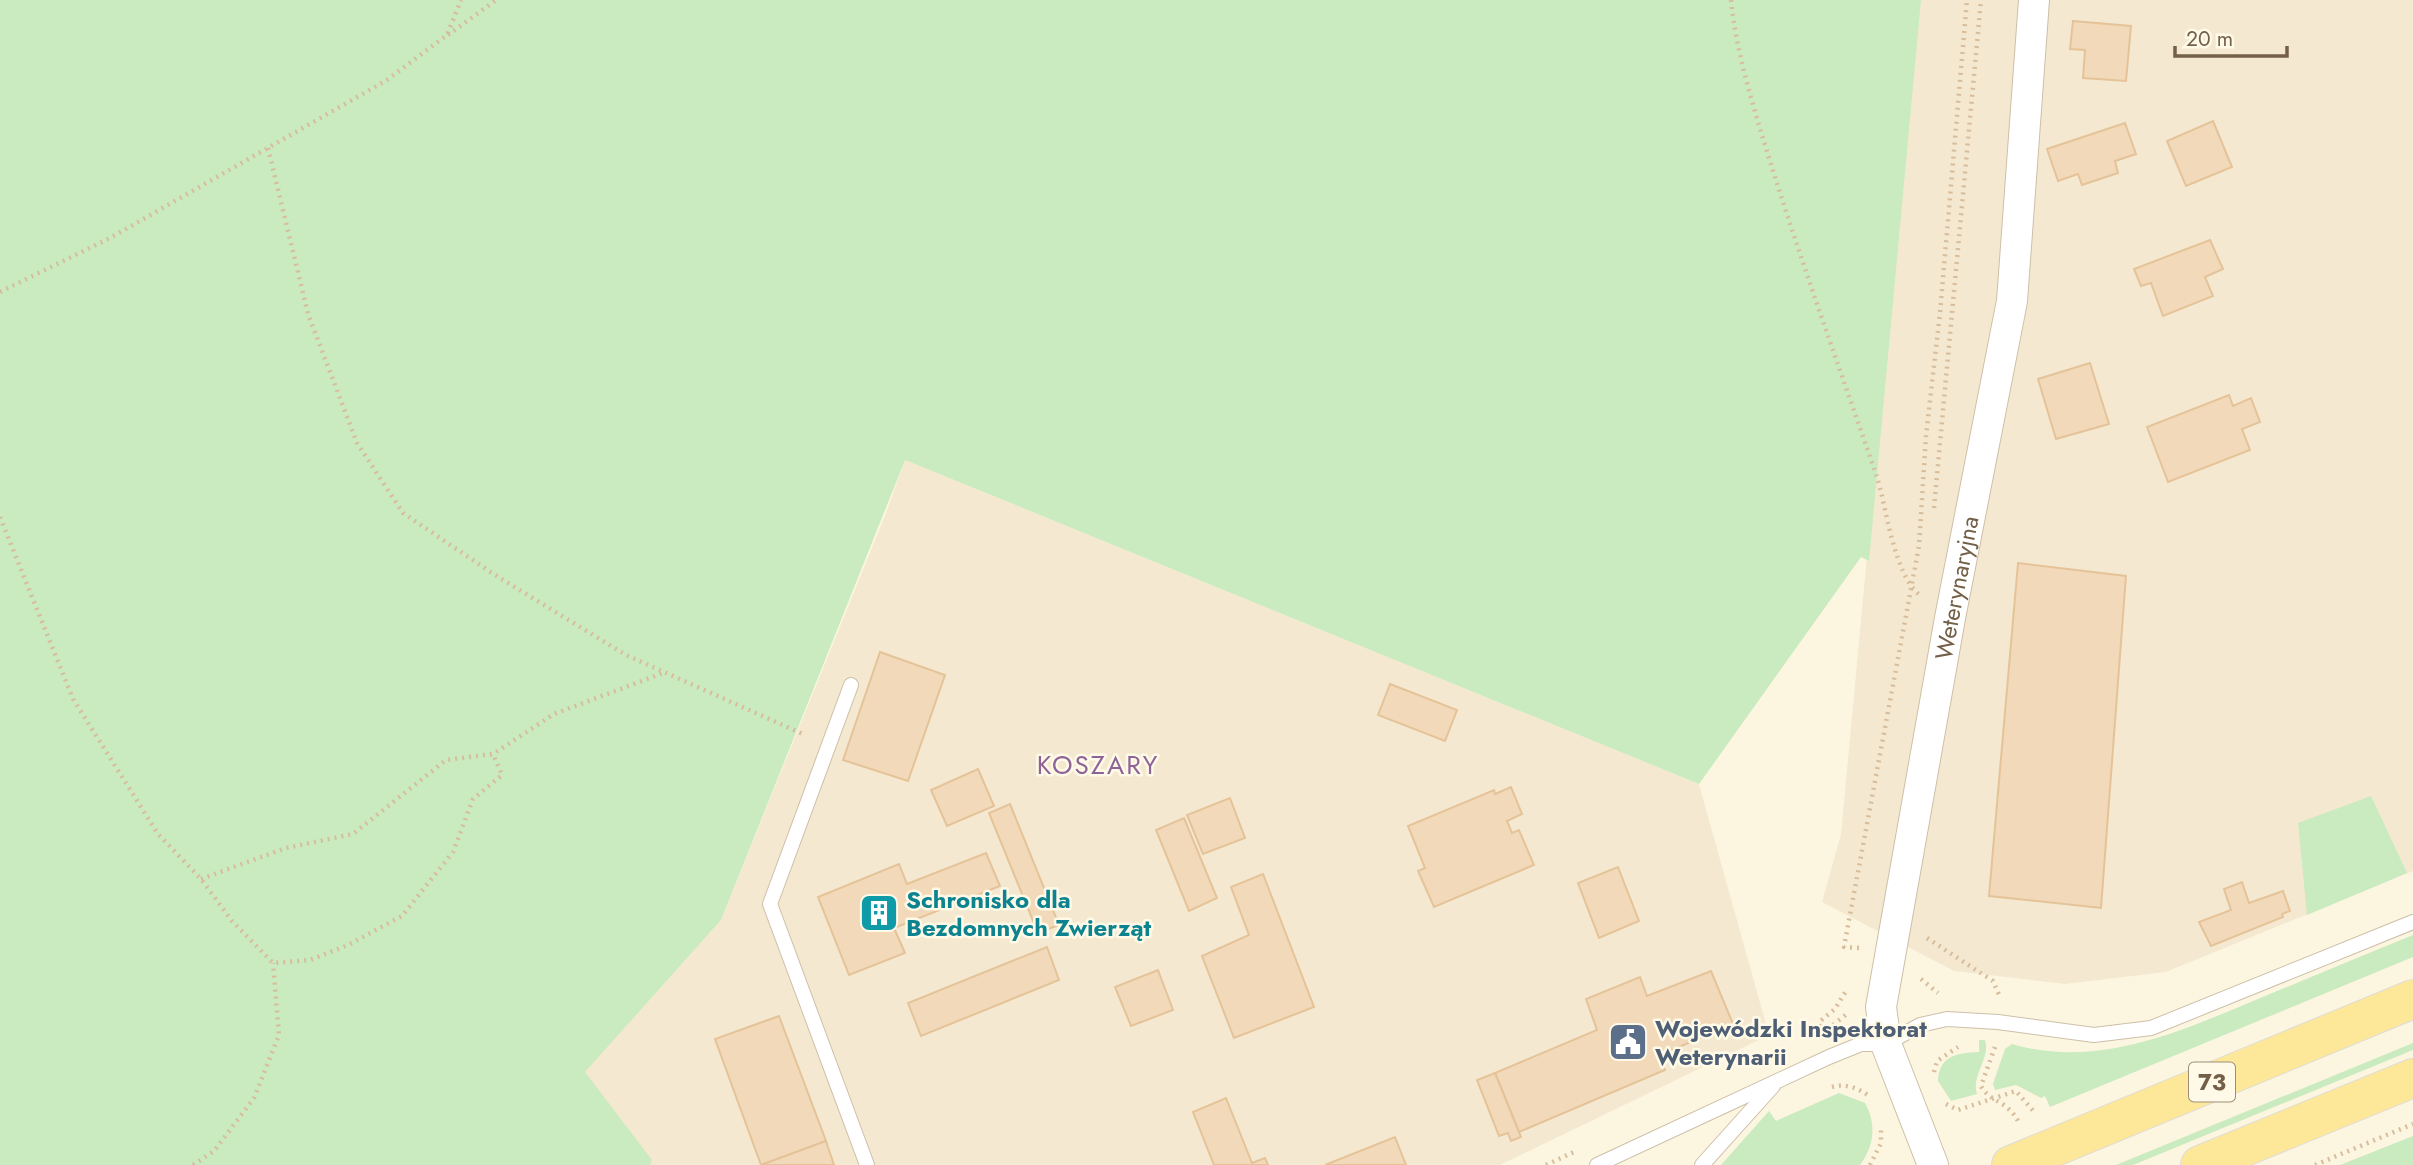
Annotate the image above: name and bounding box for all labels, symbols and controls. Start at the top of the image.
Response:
scale bar [2175,14,2287,58]
text: 20 m [2186,24,2233,54]
street label: Weterynaryjna [1925,513,1987,662]
district label: KOSZARY [1037,746,1159,784]
place label: Schronisko dla Bezdomnych Zwierząt [906,882,1152,945]
building icon: Schronisko dla Bezdomnych Zwierząt [858,892,900,934]
place label: Wojewódzki Inspektorat Weterynarii [1655,1011,1927,1074]
public building icon: Wojewódzki Inspektorat Weterynarii [1607,1021,1649,1063]
road number: 73 [2189,1063,2235,1102]

